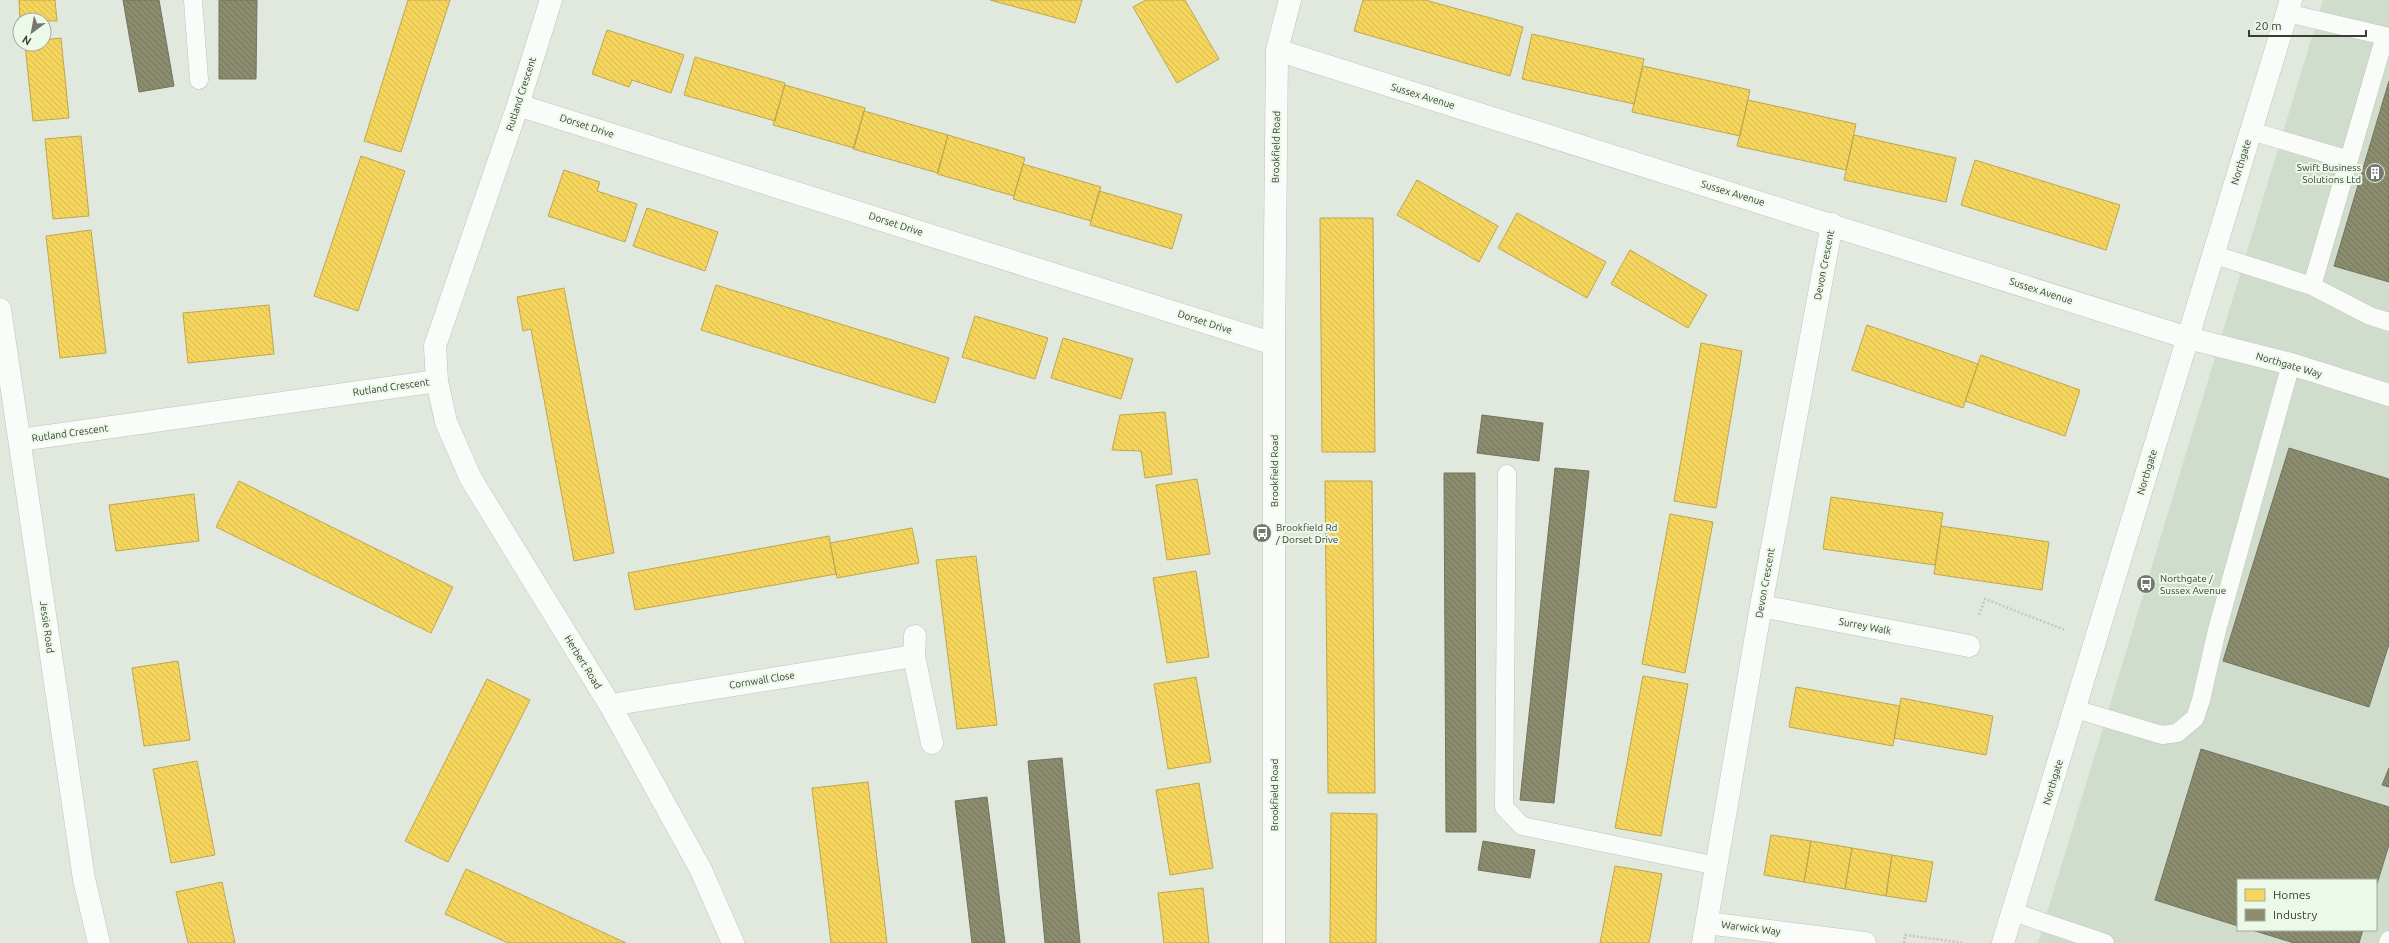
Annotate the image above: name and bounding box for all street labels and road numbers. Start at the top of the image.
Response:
street label: Rutland Crescent [504,56,538,132]
street label: Sussex Avenue [1390,81,1456,111]
street label: Brookfield Road [1270,111,1282,183]
street label: Dorset Drive [558,112,616,140]
street label: Northgate [2229,138,2253,186]
street label: Sussex Avenue [1700,178,1766,208]
street label: Dorset Drive [867,210,925,238]
street label: Devon Crescent [1812,229,1836,301]
street label: Sussex Avenue [2008,276,2074,306]
street label: Dorset Drive [1176,308,1234,336]
street label: Northgate Way [2255,350,2323,380]
street label: Rutland Crescent [352,376,430,398]
street label: Rutland Crescent [31,422,109,444]
street label: Brookfield Road [1269,435,1280,507]
street label: Northgate [2135,448,2159,496]
street label: Devon Crescent [1753,547,1777,619]
street label: Jessie Road [38,600,56,654]
street label: Surrey Walk [1838,616,1892,636]
street label: Herbert Road [562,633,604,691]
street label: Cornwall Close [728,669,796,691]
street label: Northgate [2041,758,2065,806]
street label: Brookfield Road [1269,759,1280,831]
street label: Warwick Way [1721,919,1781,937]

